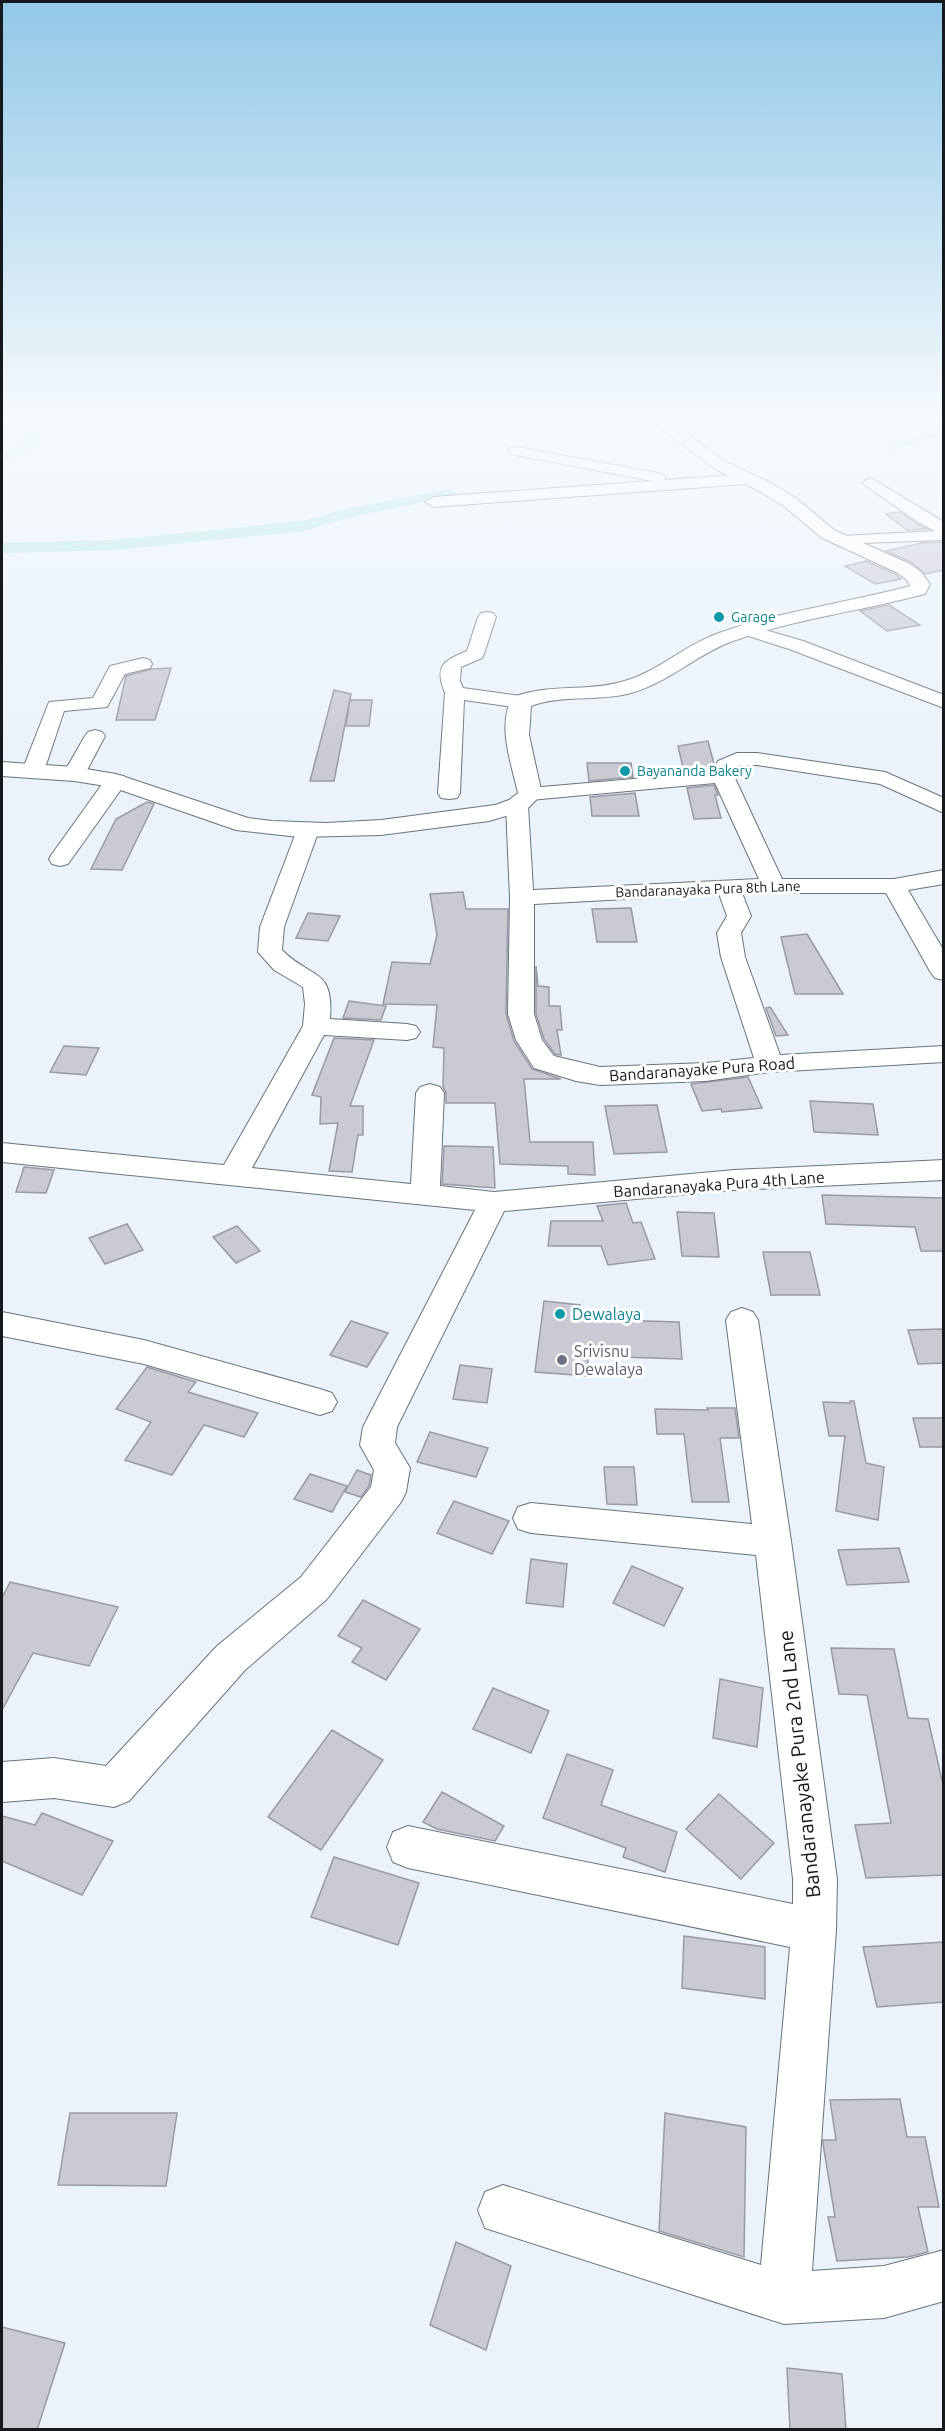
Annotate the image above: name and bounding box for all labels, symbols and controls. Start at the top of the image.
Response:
place label: Garage [731,609,776,625]
marker: Garage [712,610,726,624]
place label: Bayananda Bakery [637,763,752,779]
marker: Bayananda Bakery [618,764,632,778]
street label: Bandaranayaka Pura 8th Lane [615,878,801,900]
street label: Bandaranayake Pura Road [608,1054,796,1084]
street label: Bandaranayaka Pura 4th Lane [613,1168,825,1200]
place label: Dewalaya [572,1305,641,1323]
marker: Dewalaya [553,1307,567,1321]
place label: Srivisnu Dewalaya [574,1342,643,1378]
marker: Srivisnu Dewalaya [555,1353,569,1367]
street label: Bandaranayake Pura 2nd Lane [774,1629,824,1899]

